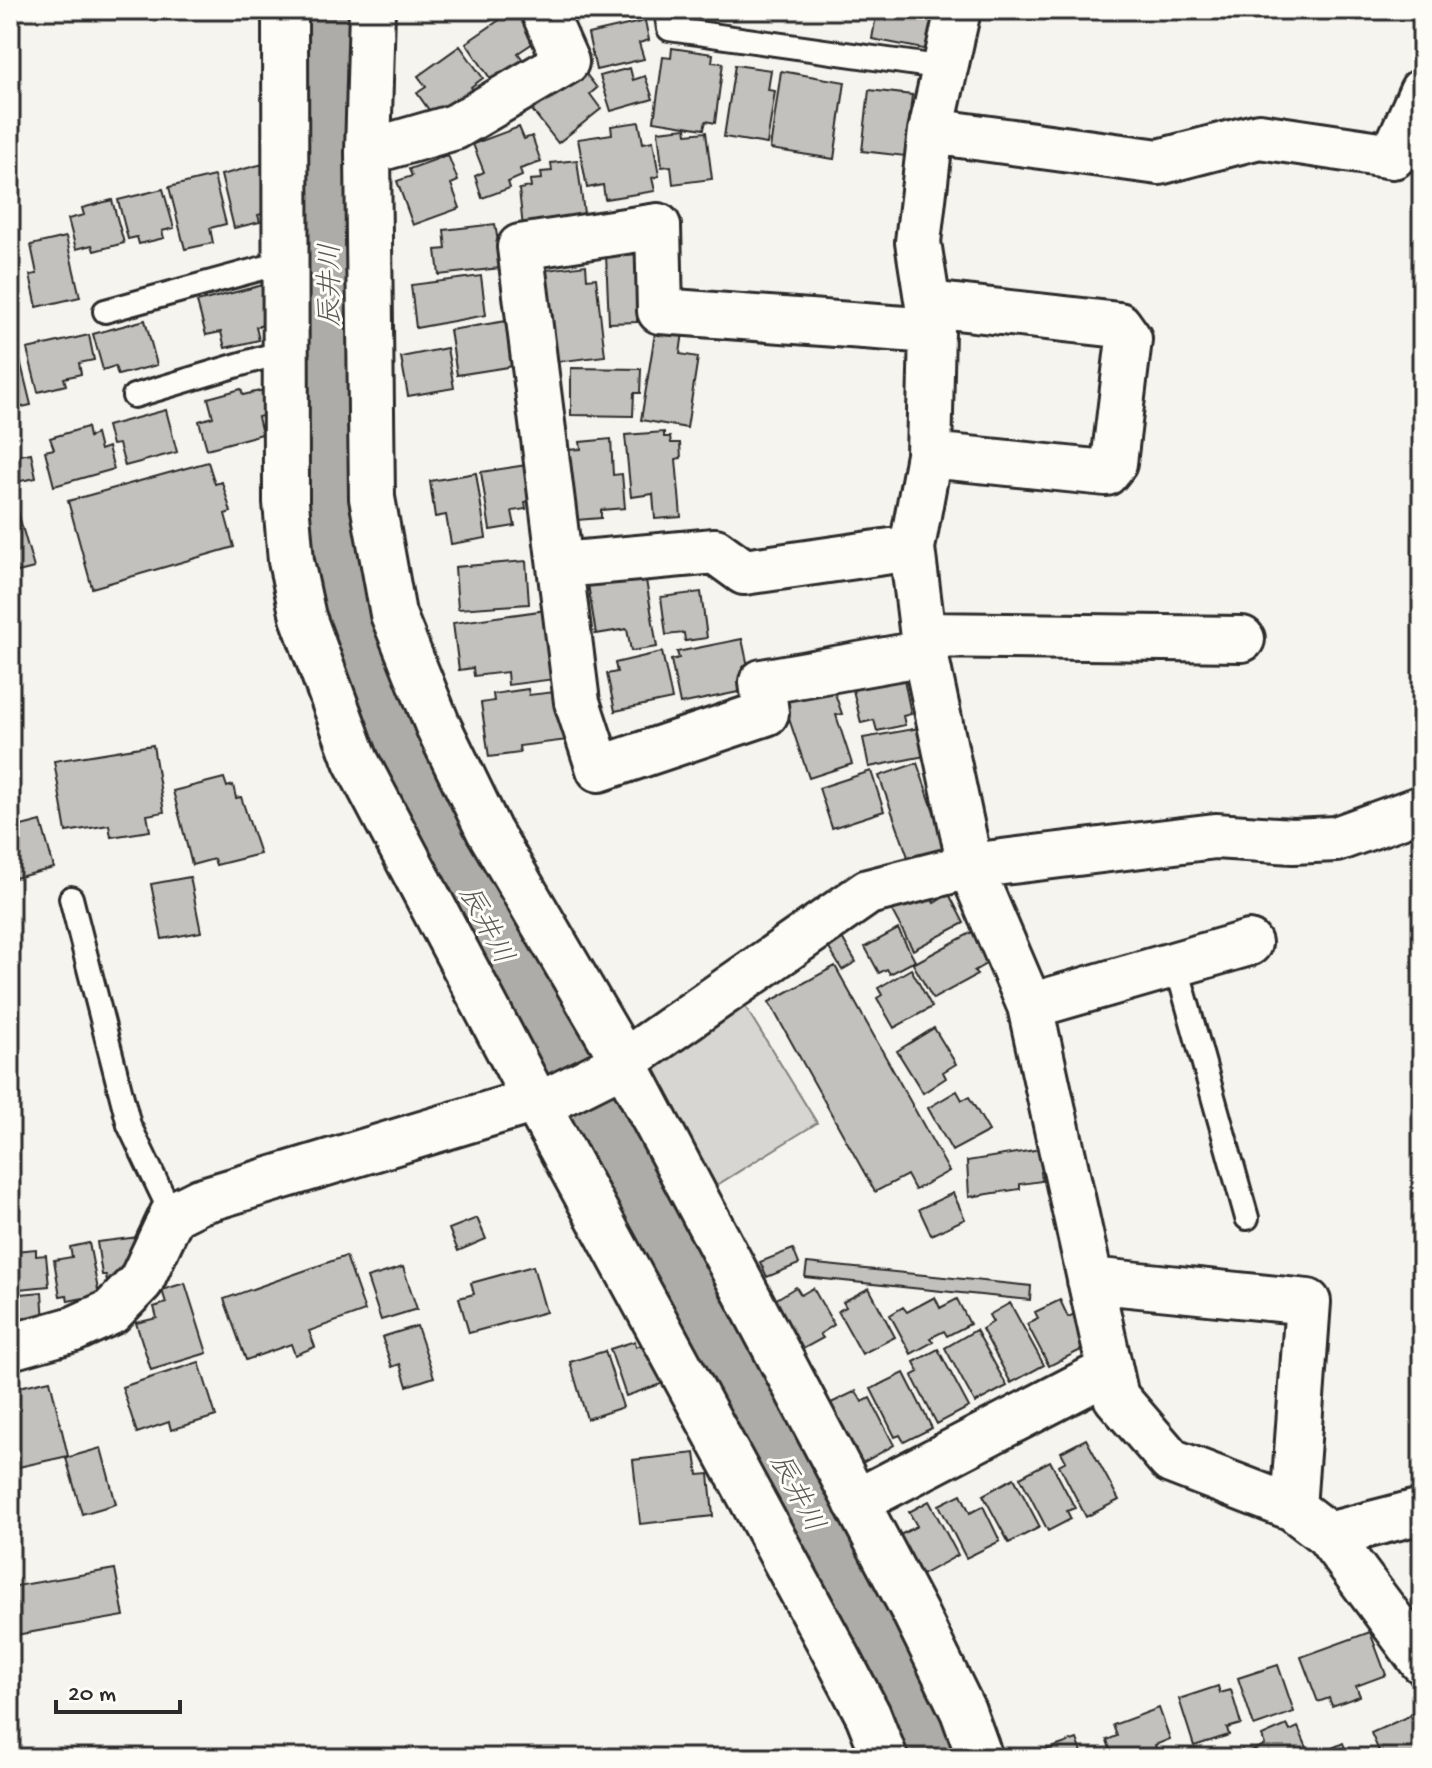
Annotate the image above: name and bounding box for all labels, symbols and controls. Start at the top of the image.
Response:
water label: 辰井川 [315,243,349,327]
water label: 辰井川 [450,881,519,971]
water label: 辰井川 [761,1449,830,1539]
scale bar [56,1664,180,1714]
text: 20 m [68,1681,116,1710]

